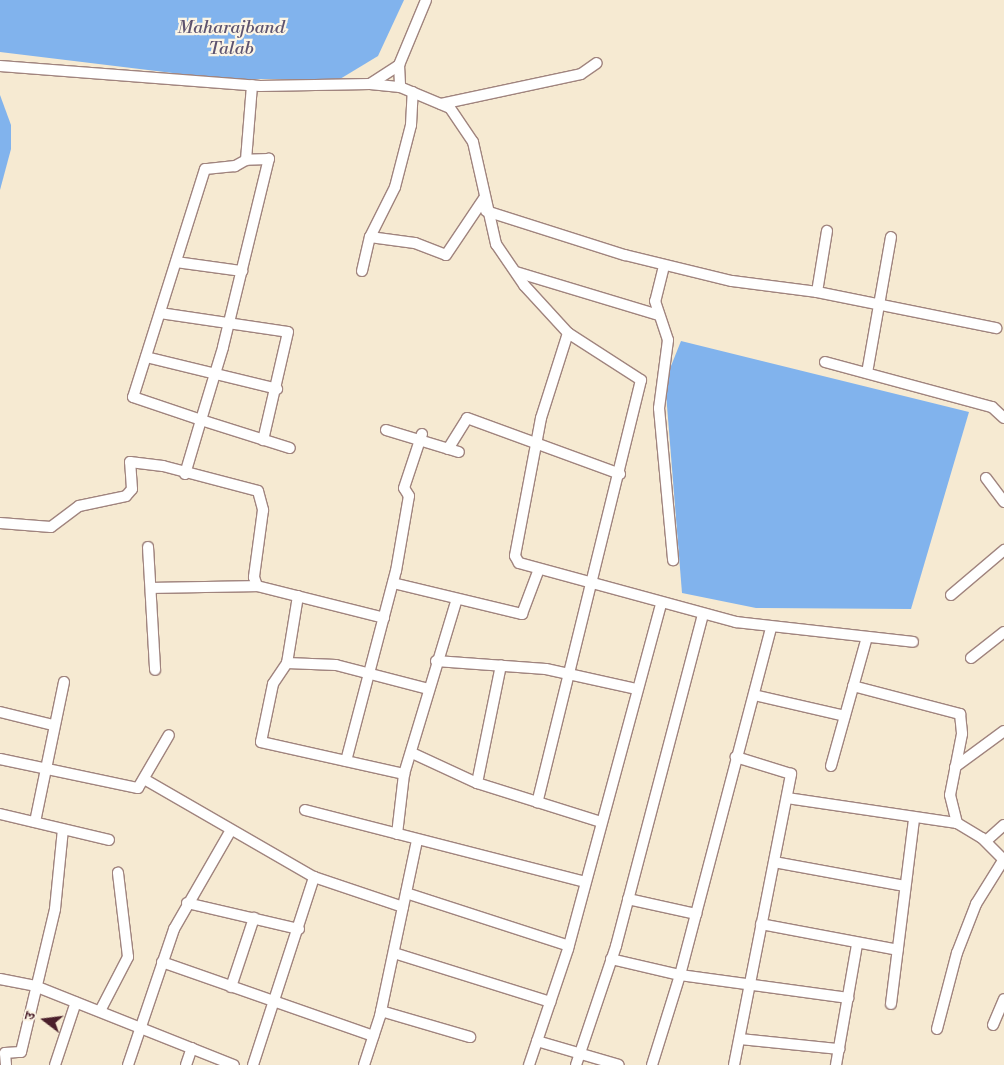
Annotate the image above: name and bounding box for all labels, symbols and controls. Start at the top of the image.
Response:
water label: Maharajband Talab [177,18,285,60]
north arrow [20,995,70,1045]
text: उ [21,1010,40,1022]

